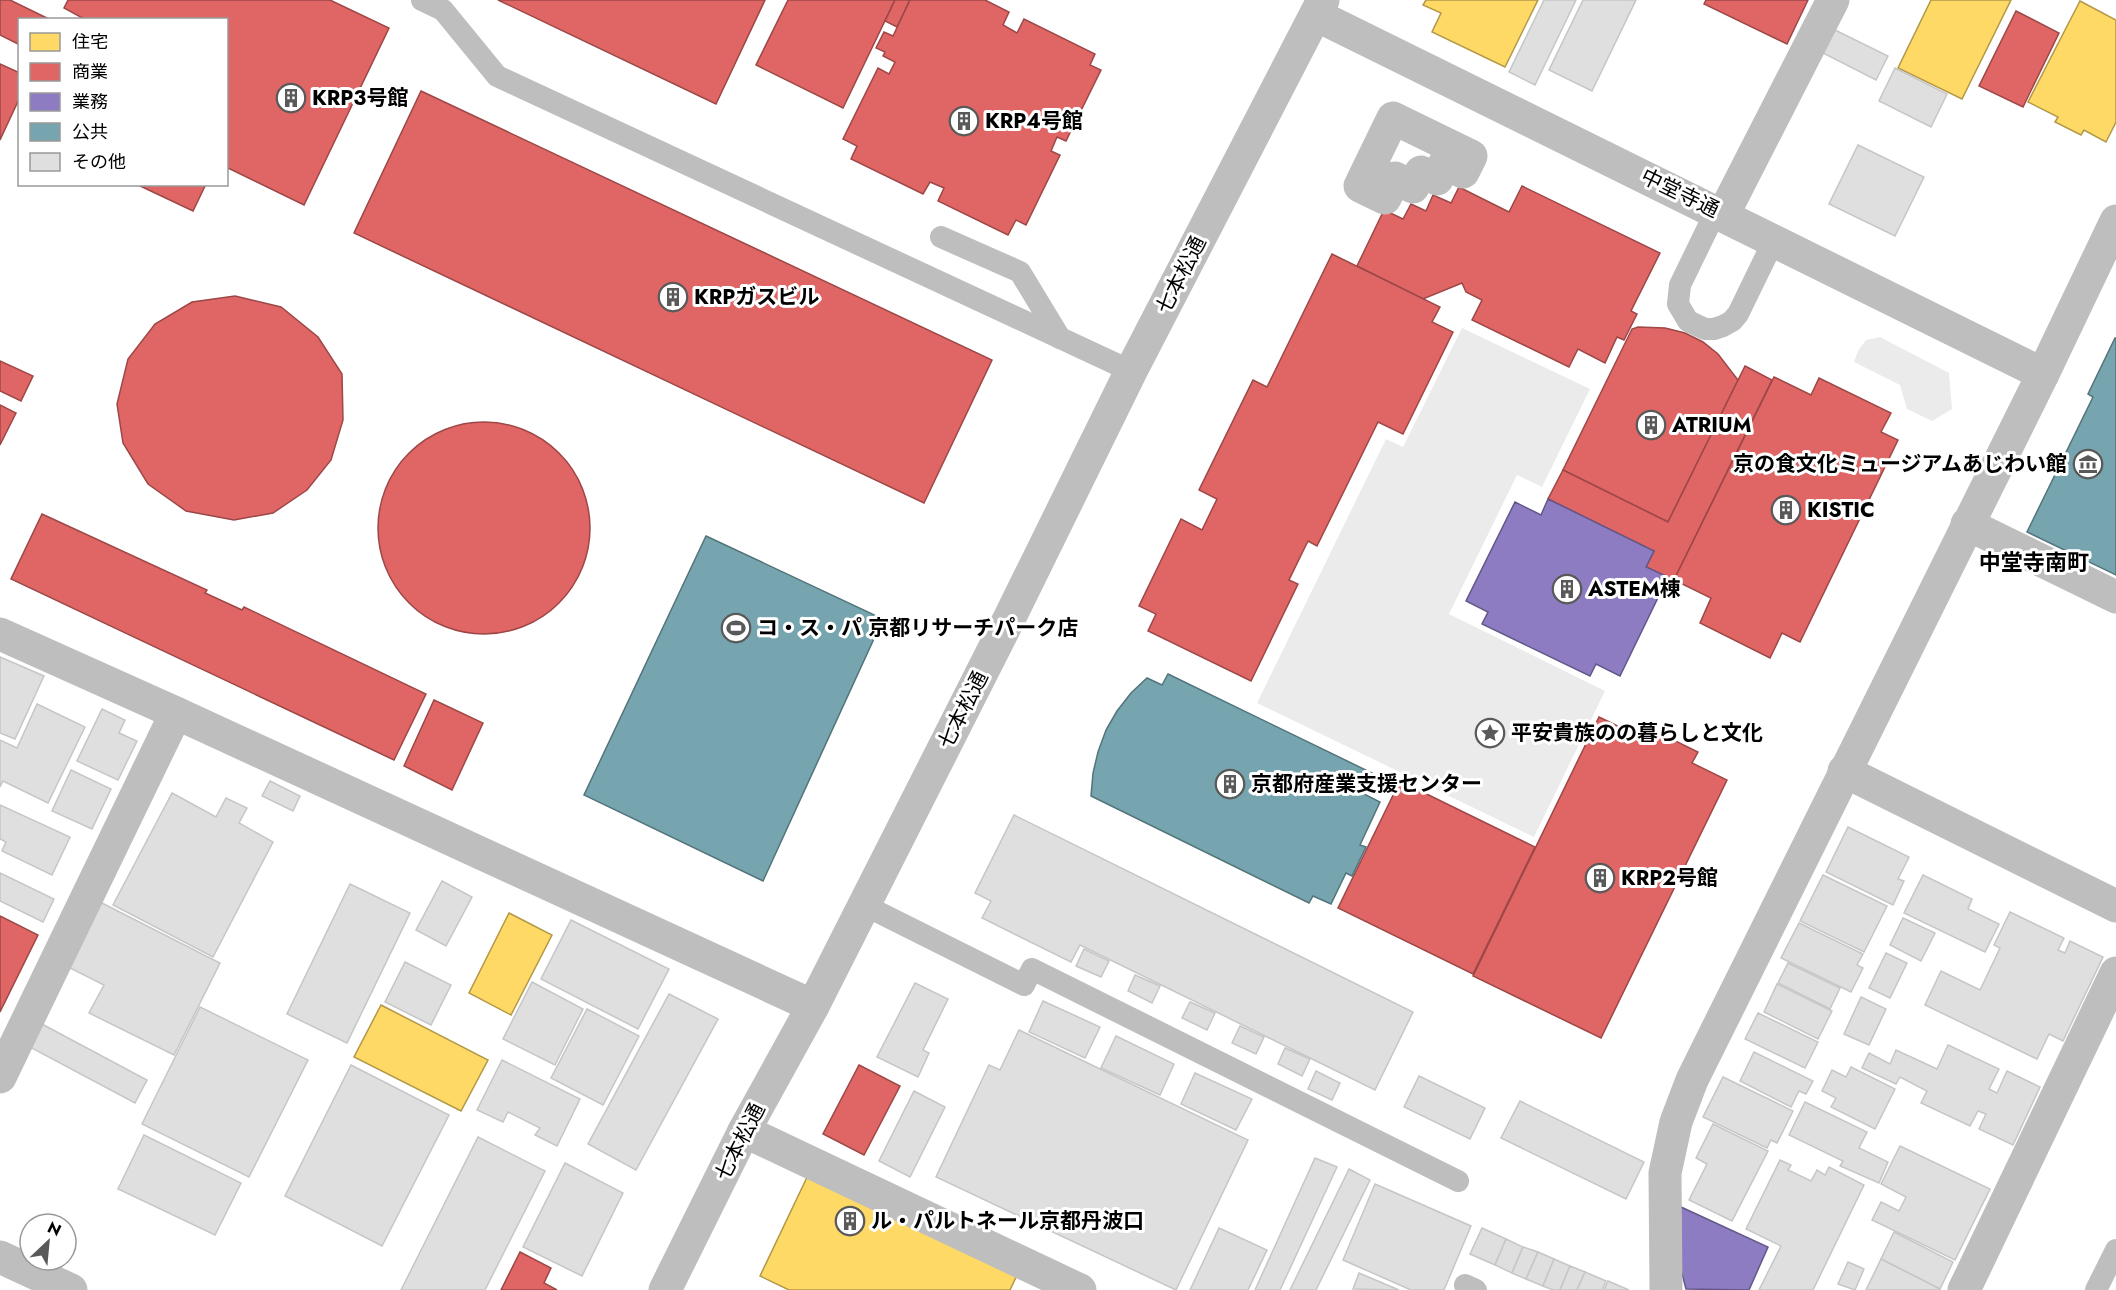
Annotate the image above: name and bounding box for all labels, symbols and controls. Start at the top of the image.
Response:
legend [18,18,228,186]
text: 住宅 [72,29,108,55]
text: 商業 [72,59,108,85]
building icon: KRP3号館 [275,82,307,114]
place label: KRP3号館 [312,83,408,113]
text: 業務 [72,89,108,115]
building icon: KRP4号館 [948,105,980,137]
place label: KRP4号館 [985,106,1083,136]
text: 公共 [72,119,108,145]
text: その他 [72,149,126,175]
street label: 中堂寺通 [1636,161,1724,225]
street label: 七本松通 [1149,231,1213,319]
building icon: KRPガスビル [657,281,689,313]
place label: KRPガスビル [694,282,819,312]
building icon: ATRIUM [1635,409,1667,441]
place label: ATRIUM [1671,410,1752,440]
museum icon: 京の食文化ミュージアムあじわい館 [2072,448,2104,480]
place label: 京の食文化ミュージアムあじわい館 [1733,449,2067,479]
building icon: KISTIC [1770,494,1802,526]
place label: KISTIC [1807,495,1875,525]
district label: 中堂寺南町 [1979,546,2089,578]
building icon: ASTEM棟 [1551,573,1583,605]
place label: ASTEM棟 [1587,574,1681,604]
sports icon: コ・ス・パ 京都リサーチパーク店 [720,612,752,644]
place label: コ・ス・パ 京都リサーチパーク店 [757,613,1078,643]
street label: 七本松通 [931,666,995,754]
place icon: 平安貴族のの暮らしと文化 [1474,717,1506,749]
place label: 平安貴族のの暮らしと文化 [1511,718,1763,748]
building icon: 京都府産業支援センター [1214,768,1246,800]
place label: 京都府産業支援センター [1251,769,1482,799]
building icon: KRP2号館 [1584,862,1616,894]
place label: KRP2号館 [1621,863,1718,893]
street label: 七本松通 [708,1098,772,1186]
building icon: ル・パルトネール京都丹波口 [834,1205,866,1237]
place label: ル・パルトネール京都丹波口 [871,1206,1144,1236]
north arrow [18,1212,78,1272]
text: N [44,1216,65,1242]

